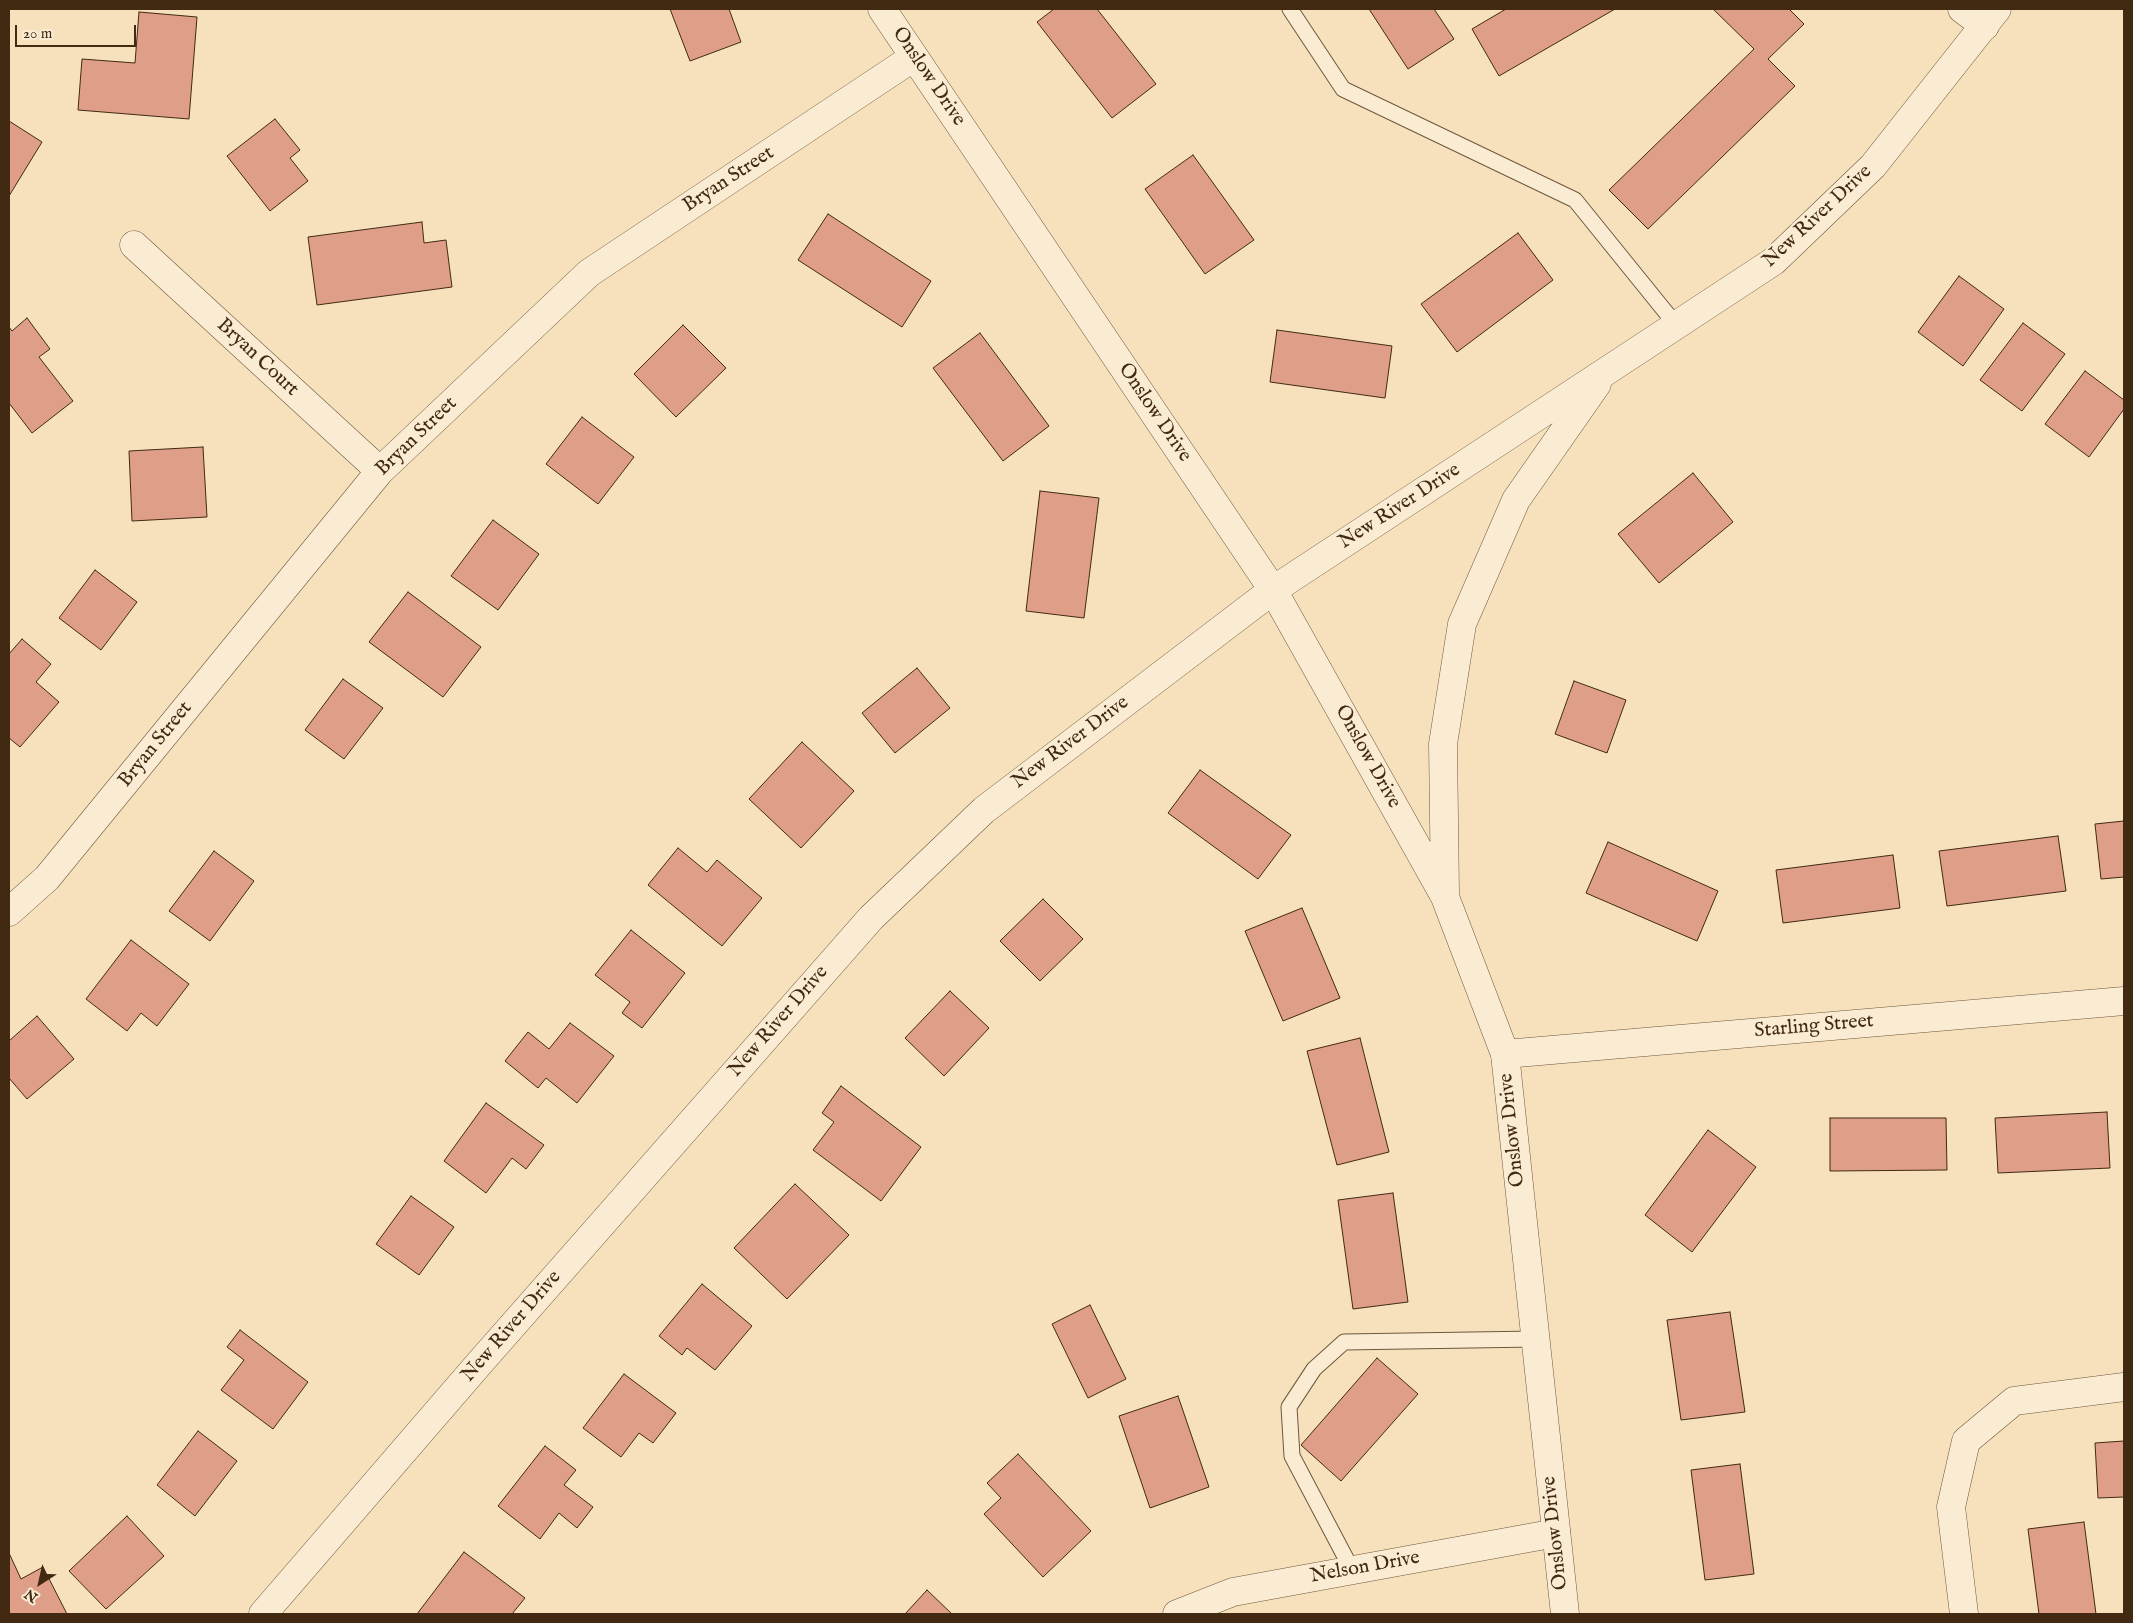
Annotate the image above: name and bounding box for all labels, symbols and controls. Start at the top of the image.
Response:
scale bar [18,15,139,47]
street label: Onslow Drive [886,23,970,131]
text: 20 m [23,24,52,43]
street label: Bryan Street [679,142,779,218]
street label: New River Drive [1759,160,1877,274]
street label: Bryan Court [211,314,303,402]
street label: Onslow Drive [1112,359,1196,467]
street label: Bryan Street [371,392,463,482]
street label: New River Drive [1335,459,1465,555]
street label: New River Drive [1008,691,1134,795]
street label: Bryan Street [114,697,198,793]
street label: Onslow Drive [1329,701,1405,813]
street label: New River Drive [724,961,834,1083]
street label: Starling Street [1753,1010,1875,1044]
street label: Onslow Drive [1495,1072,1531,1188]
street label: New River Drive [457,1266,567,1388]
street label: Onslow Drive [1538,1475,1574,1591]
street label: Nelson Drive [1308,1547,1422,1589]
north arrow [15,1558,65,1608]
text: N [21,1584,42,1606]

